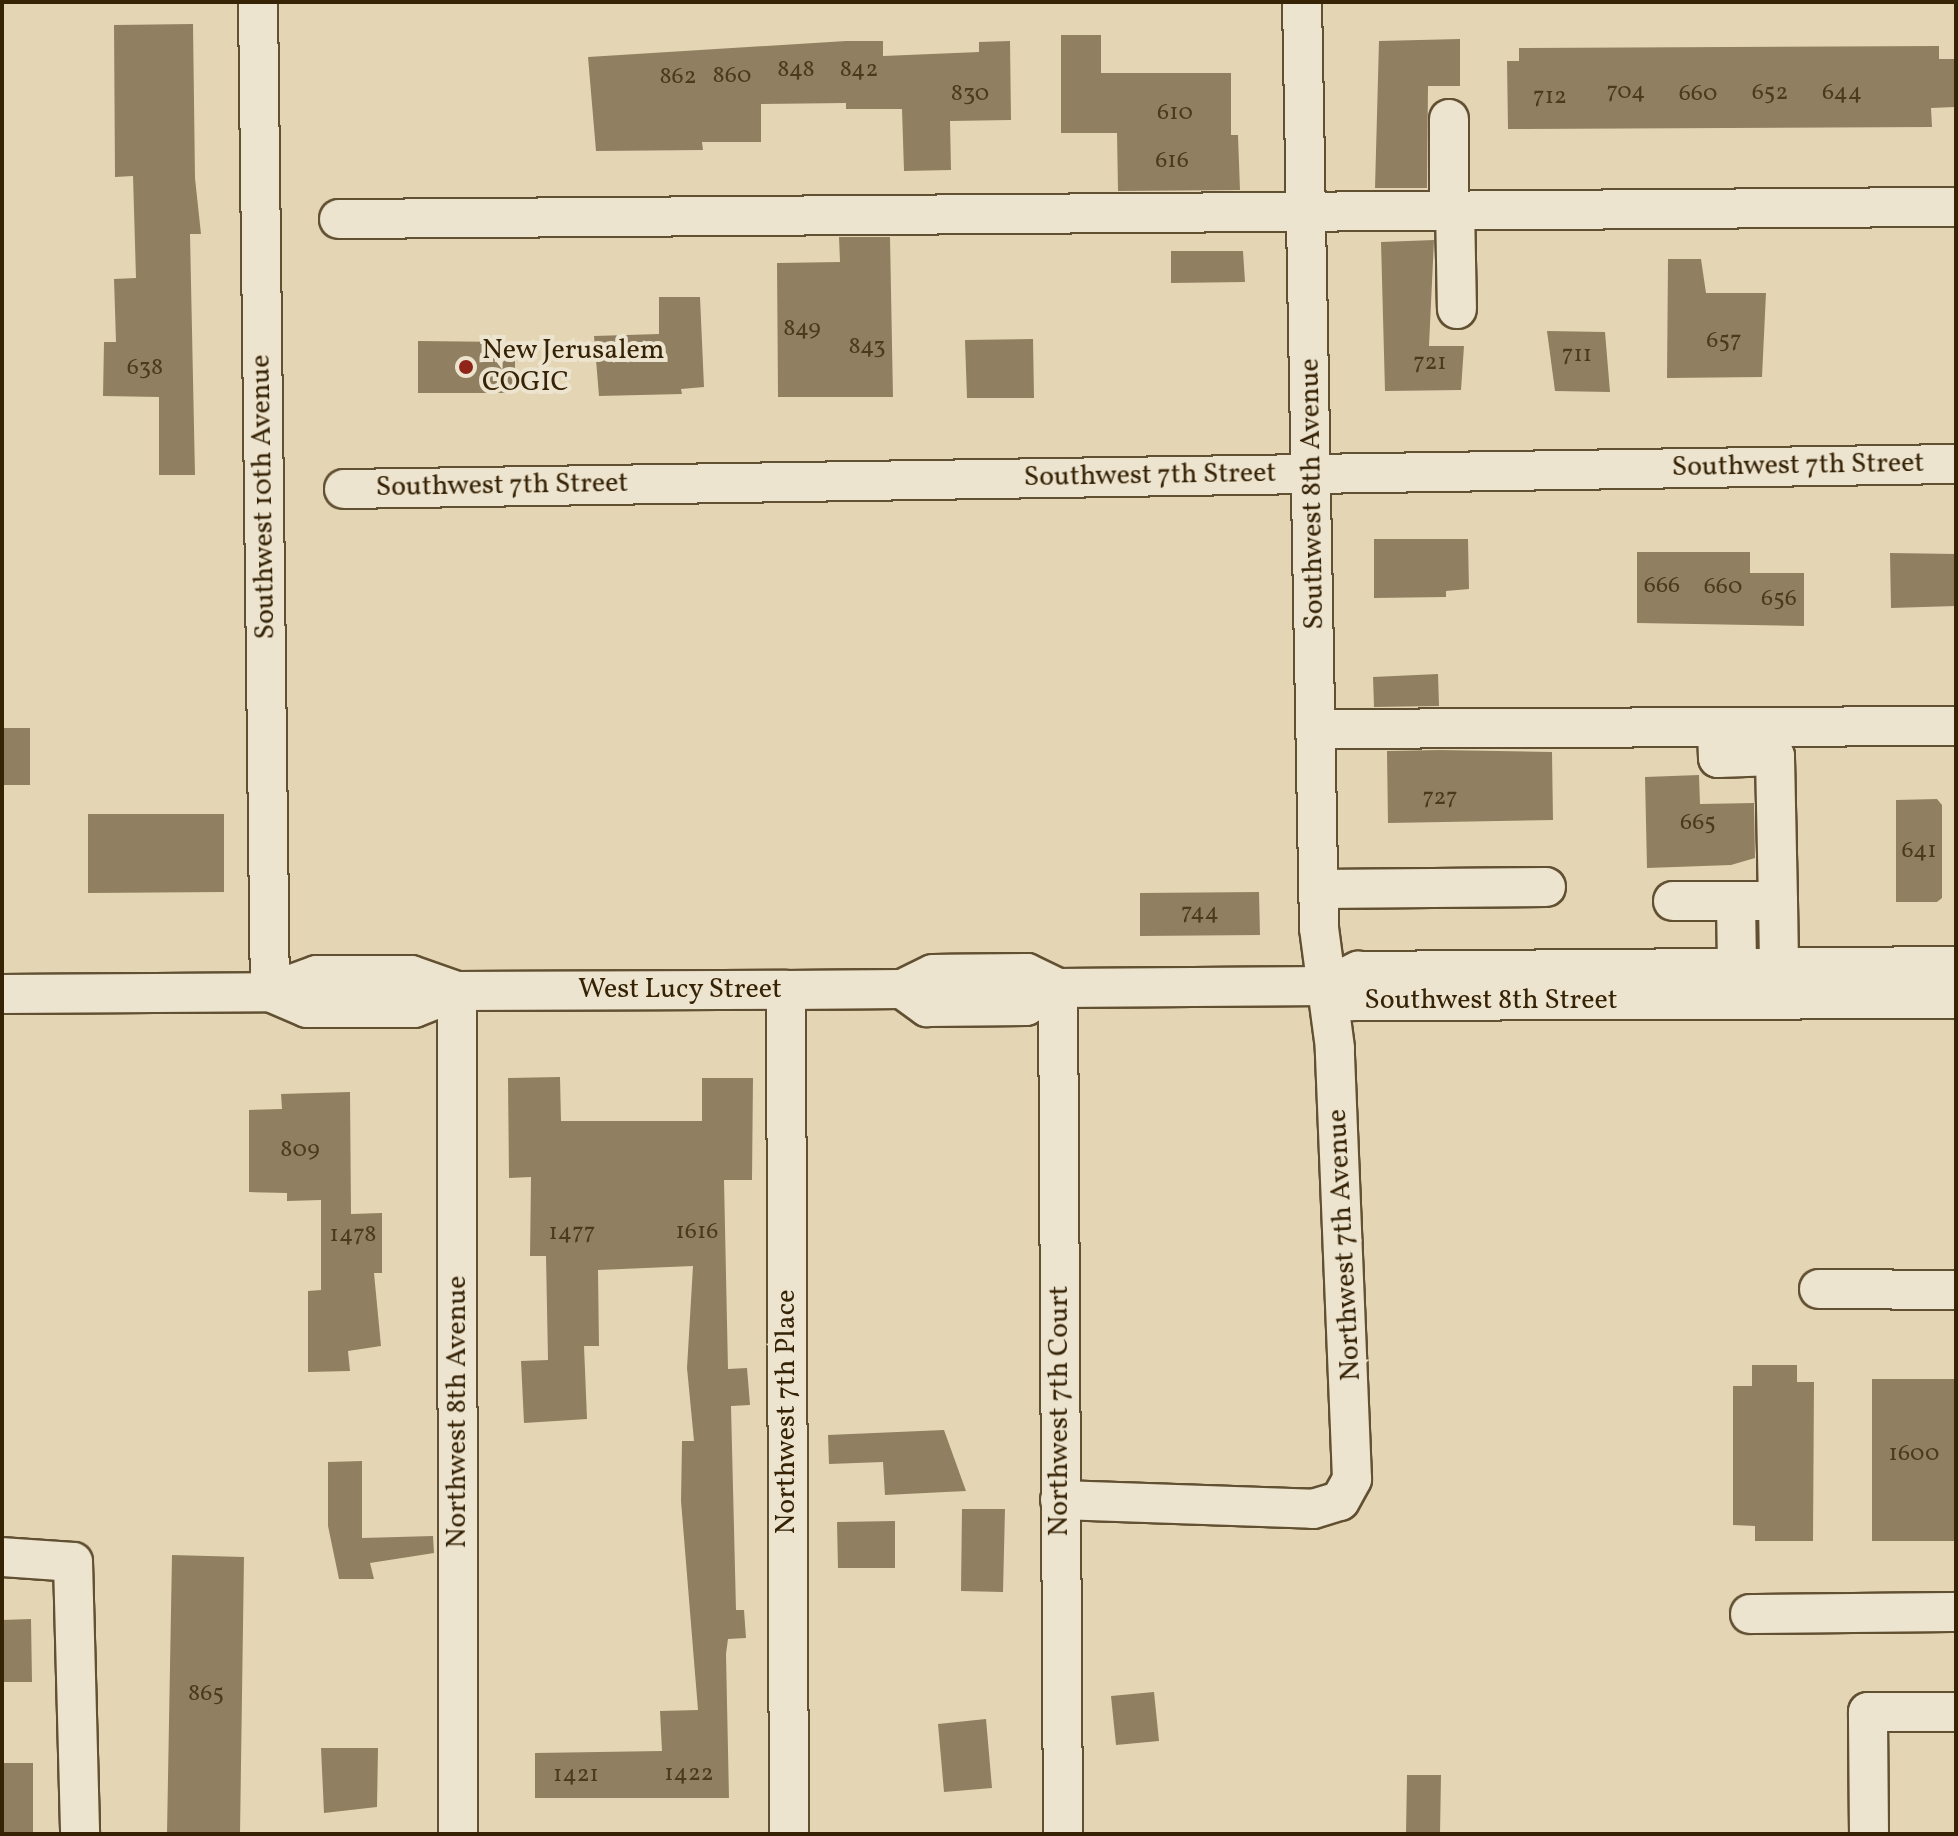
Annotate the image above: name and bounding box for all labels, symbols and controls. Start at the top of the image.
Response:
house number: 848 [777,57,815,85]
house number: 842 [840,57,878,85]
house number: 860 [713,63,751,91]
house number: 862 [659,64,697,92]
house number: 704 [1607,79,1645,107]
house number: 652 [1752,80,1788,108]
house number: 644 [1822,80,1862,108]
house number: 830 [951,81,989,109]
house number: 660 [1679,81,1717,109]
house number: 712 [1533,84,1567,112]
house number: 610 [1157,100,1193,128]
house number: 616 [1155,148,1189,176]
house number: 849 [783,316,821,344]
house number: 657 [1706,328,1742,356]
place label: New Jerusalem COGIC [482,334,665,400]
house number: 843 [848,334,886,362]
house number: 711 [1562,342,1592,370]
house number: 721 [1413,350,1447,378]
street label: Southwest 10th Avenue [245,354,283,640]
house number: 638 [127,355,163,383]
marker: New Jerusalem COGIC [457,358,475,376]
street label: Southwest 8th Avenue [1294,358,1332,630]
street label: Southwest 7th Street [1671,447,1925,485]
street label: Southwest 7th Street [1023,457,1277,495]
street label: Southwest 7th Street [375,467,629,505]
house number: 666 [1644,573,1680,601]
house number: 660 [1704,574,1742,602]
house number: 656 [1761,586,1797,614]
house number: 727 [1422,785,1458,813]
house number: 665 [1680,810,1716,838]
house number: 641 [1901,838,1937,866]
house number: 744 [1181,900,1219,928]
street label: West Lucy Street [578,973,782,1007]
street label: Southwest 8th Street [1364,984,1618,1018]
street label: Northwest 7th Avenue [1321,1108,1369,1382]
house number: 809 [280,1137,320,1165]
house number: 1616 [676,1219,718,1247]
house number: 1477 [549,1220,595,1248]
house number: 1478 [330,1222,376,1250]
street label: Northwest 8th Avenue [441,1276,475,1548]
street label: Northwest 7th Court [1043,1285,1077,1537]
street label: Northwest 7th Place [770,1290,804,1534]
house number: 1600 [1889,1441,1939,1469]
house number: 865 [188,1681,224,1709]
house number: 1422 [664,1761,714,1789]
house number: 1421 [553,1762,599,1790]

